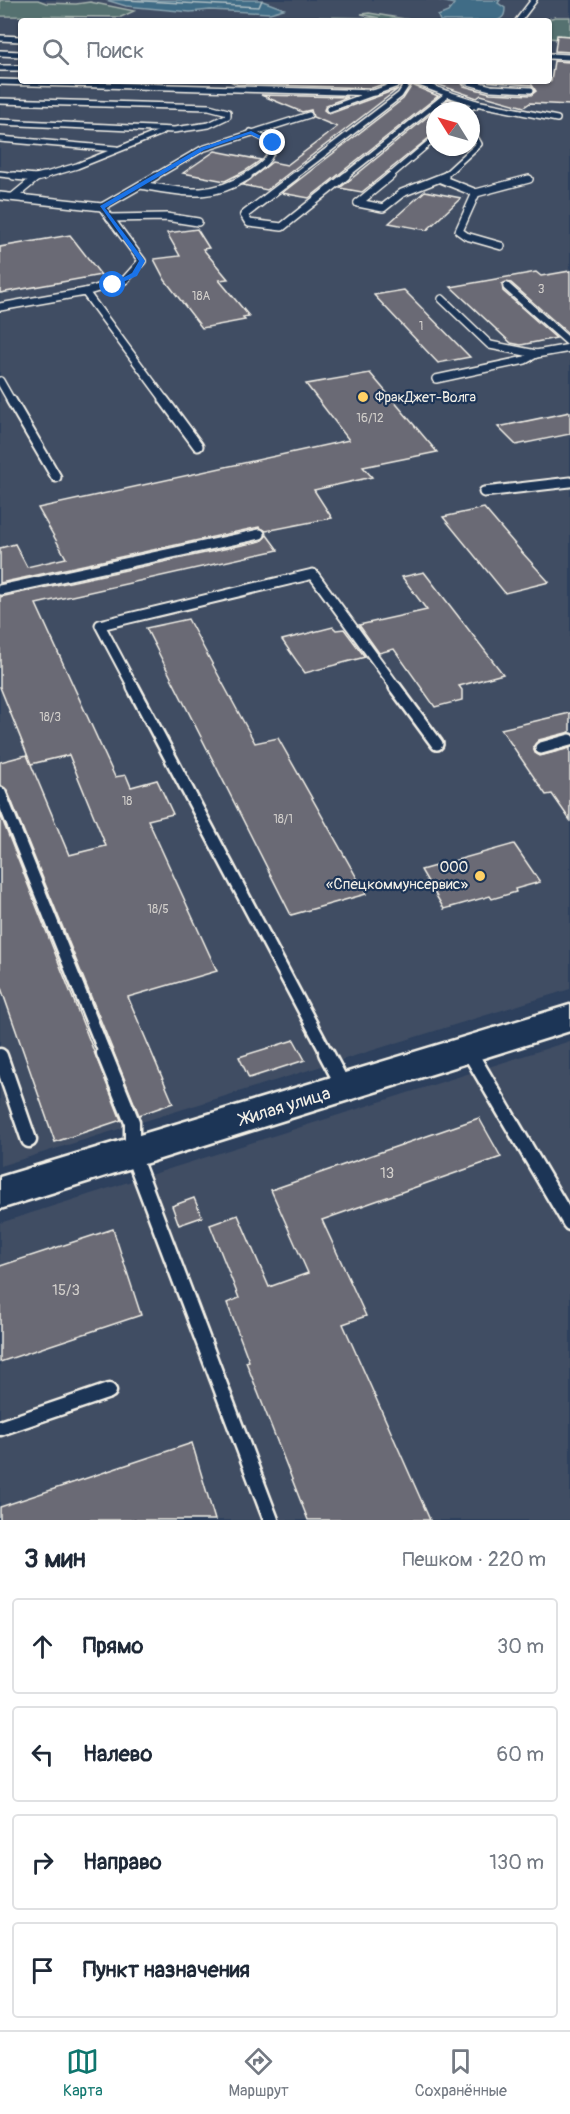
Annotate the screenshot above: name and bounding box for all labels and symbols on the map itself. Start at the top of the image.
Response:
north arrow [426,102,480,156]
route end [259,129,285,155]
route start [99,271,125,297]
house number: 3 [538,282,545,297]
house number: 18А [192,289,210,304]
house number: 1 [419,319,423,334]
place label: ФракДжет-Волга [375,389,476,406]
marker: ФракДжет-Волга [356,390,370,404]
house number: 16/12 [356,411,384,426]
house number: 18/3 [39,710,61,725]
house number: 18 [122,794,132,809]
house number: 18/1 [273,812,293,827]
place label: ООО «Спецкоммунсервис» [326,858,468,894]
marker: ООО «Спецкоммунсервис» [473,869,487,883]
house number: 18/5 [147,902,169,917]
street label: Жилая улица [234,1082,333,1132]
house number: 13 [380,1164,394,1183]
house number: 15/3 [52,1281,80,1300]

